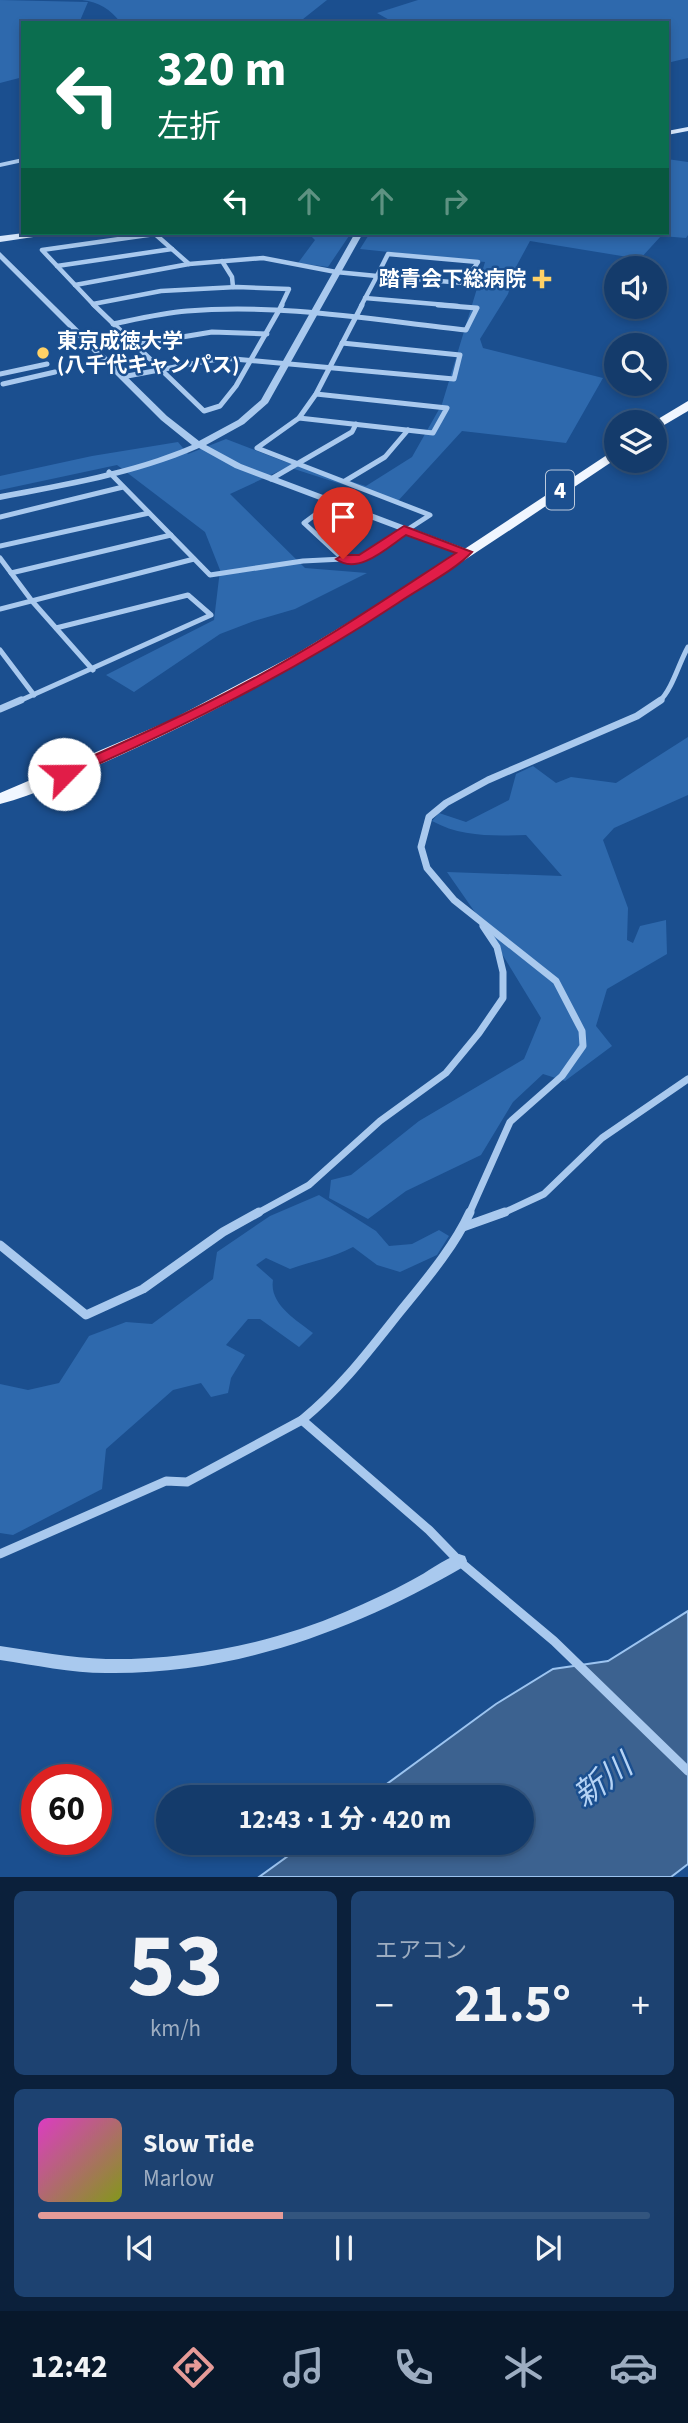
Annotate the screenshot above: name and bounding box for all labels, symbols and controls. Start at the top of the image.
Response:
text: 320 m [157,35,286,105]
icon: left [42,49,133,140]
text: 左折 [157,104,221,150]
icon: left [217,182,255,220]
icon: ahead [290,182,328,220]
icon: ahead [363,182,401,220]
icon: right [436,182,474,220]
map controls [604,256,667,473]
button: sound [604,256,667,319]
place label: 踏青会下総病院 [379,264,526,294]
marker: 踏青会下総病院 [532,269,552,289]
place label: 東京成徳大学 (八千代キャンパス) [57,326,239,380]
button: search [604,333,667,396]
marker: 東京成徳大学 (八千代キャンパス) [35,345,51,361]
button: layers [604,410,667,473]
road number: 4 [546,470,574,510]
pin [313,487,373,559]
icon: arrive [324,498,362,536]
position arrow [27,737,101,811]
water label: 新川 [564,1742,645,1819]
speed limit sign: 60 [21,1764,112,1855]
text: 12:43 · 1 分 · 420 m [239,1801,451,1838]
text: 53 [127,1902,224,2031]
text: エアコン [375,1934,467,1967]
text: 21.5° [454,1968,571,2042]
text: − [375,1979,394,2033]
text: + [631,1979,650,2033]
text: km/h [150,2012,201,2045]
text: Slow Tide [143,2125,254,2162]
text: Marlow [143,2162,214,2195]
icon: previous [121,2229,159,2267]
icon: pause [325,2229,363,2267]
icon: next [529,2229,567,2267]
icon: directions [169,2343,218,2392]
icon: music [279,2343,328,2392]
icon: phone [389,2343,438,2392]
icon: climate [499,2343,548,2392]
icon: car [609,2343,658,2392]
text: 12:42 [30,2344,108,2390]

